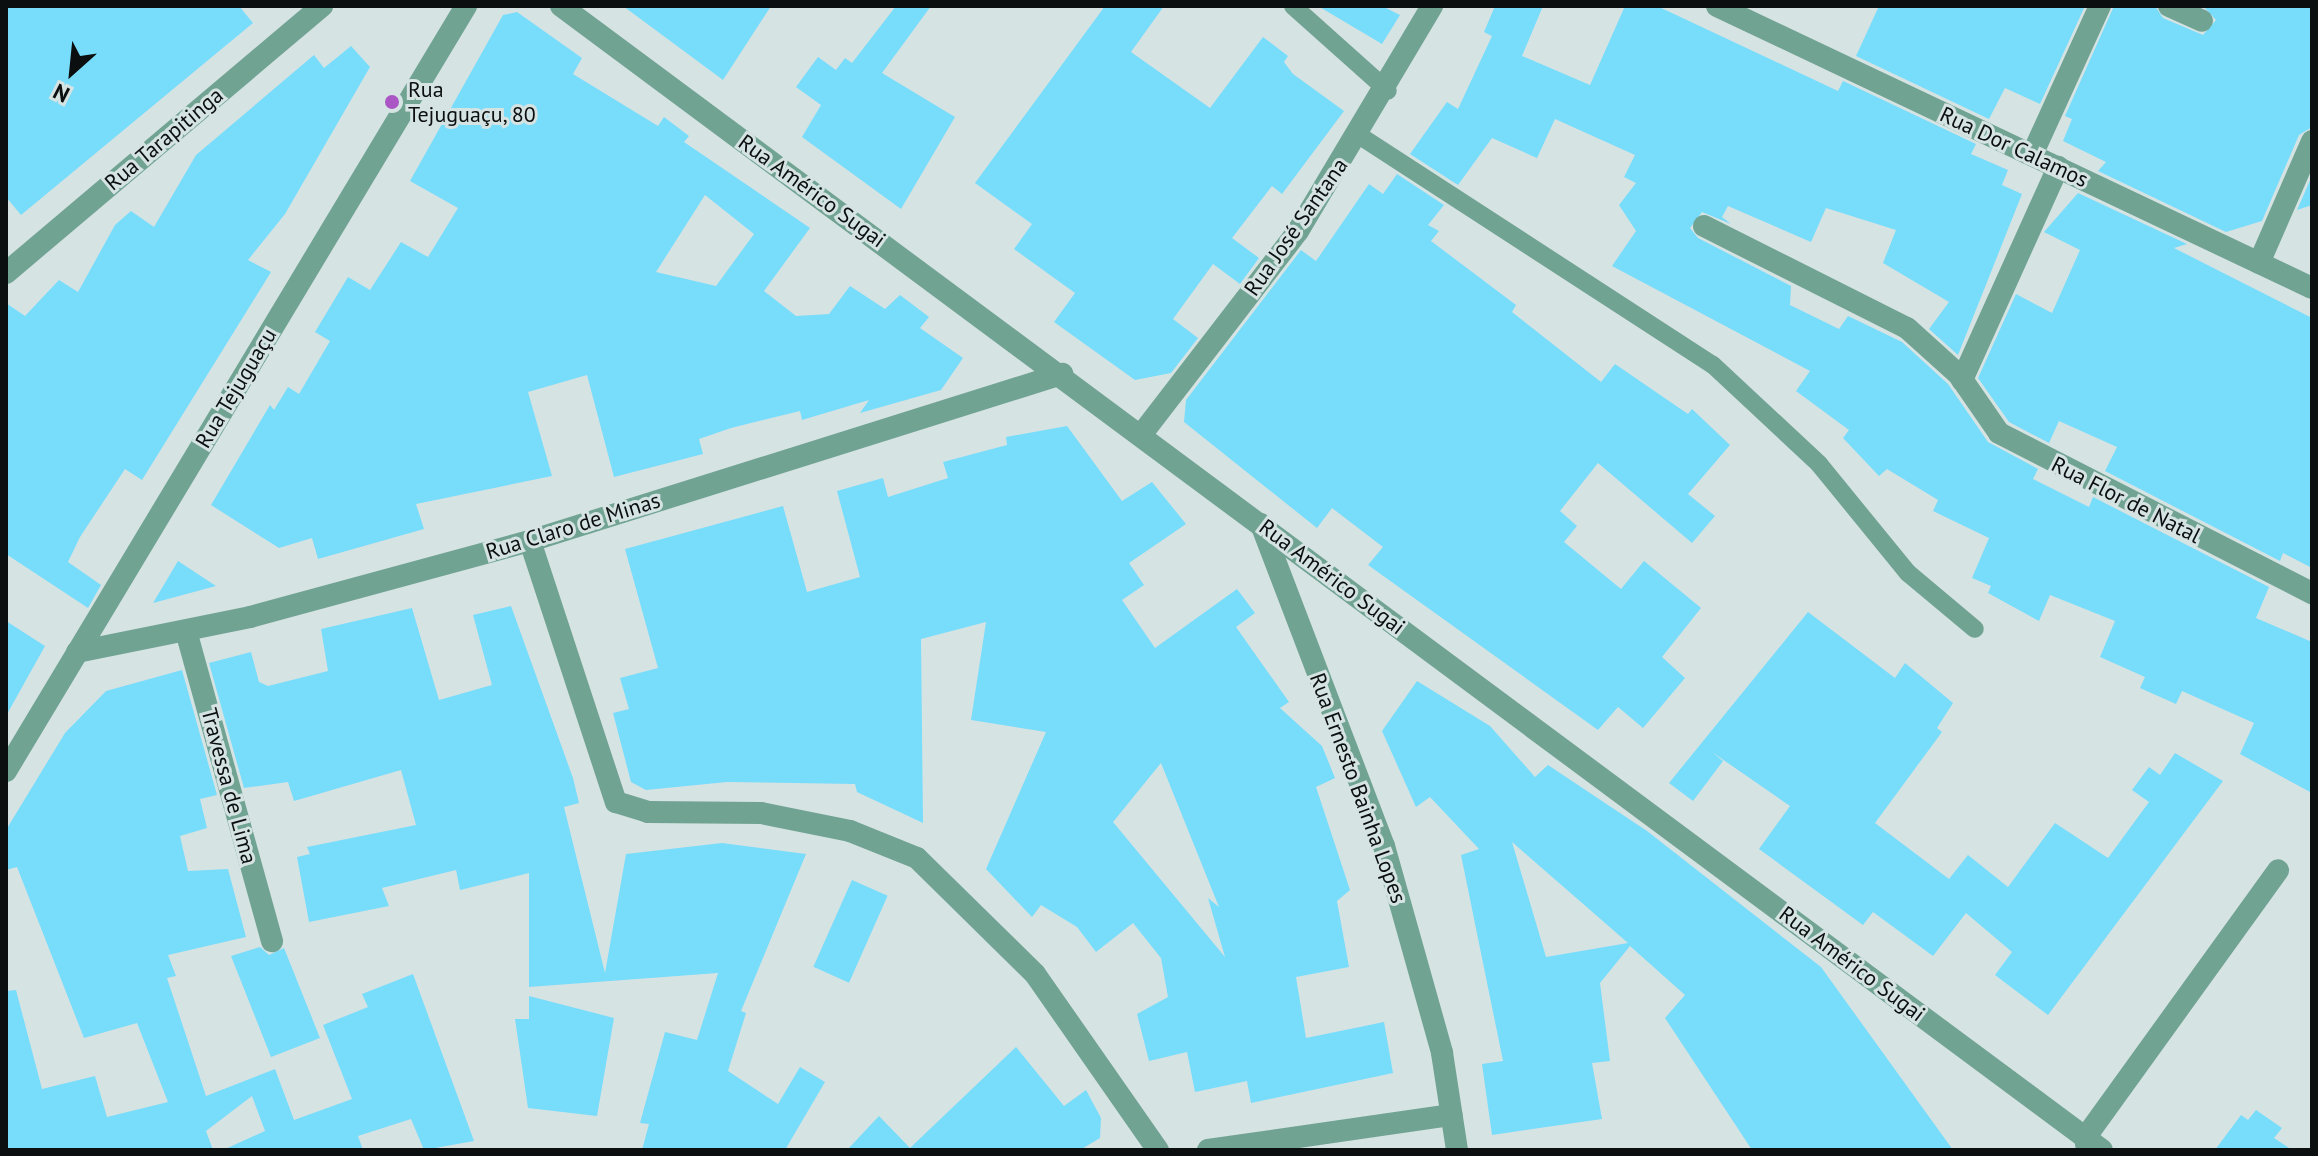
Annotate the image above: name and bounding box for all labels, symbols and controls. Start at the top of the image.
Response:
north arrow [32,32,112,112]
place label: Rua Tejuguaçu, 80 [408,76,537,128]
text: N [48,78,74,109]
street label: Rua Tarapitinga [99,82,229,196]
marker: Rua Tejuguaçu, 80 [383,93,401,111]
street label: Rua Dor Calamos [1936,101,2092,193]
street label: Rua Américo Sugai [733,129,891,253]
street label: Rua José Santana [1239,153,1353,301]
street label: Rua Tejuguaçu [190,323,282,453]
street label: Rua Flor de Natal [2047,451,2205,549]
street label: Rua Claro de Minas [483,487,663,565]
street label: Rua Américo Sugai [1254,513,1410,641]
street label: Rua Ernesto Bainha Lopes [1304,669,1412,907]
street label: Travessa de Lima [196,705,262,867]
street label: Rua Américo Sugai [1774,900,1930,1028]

